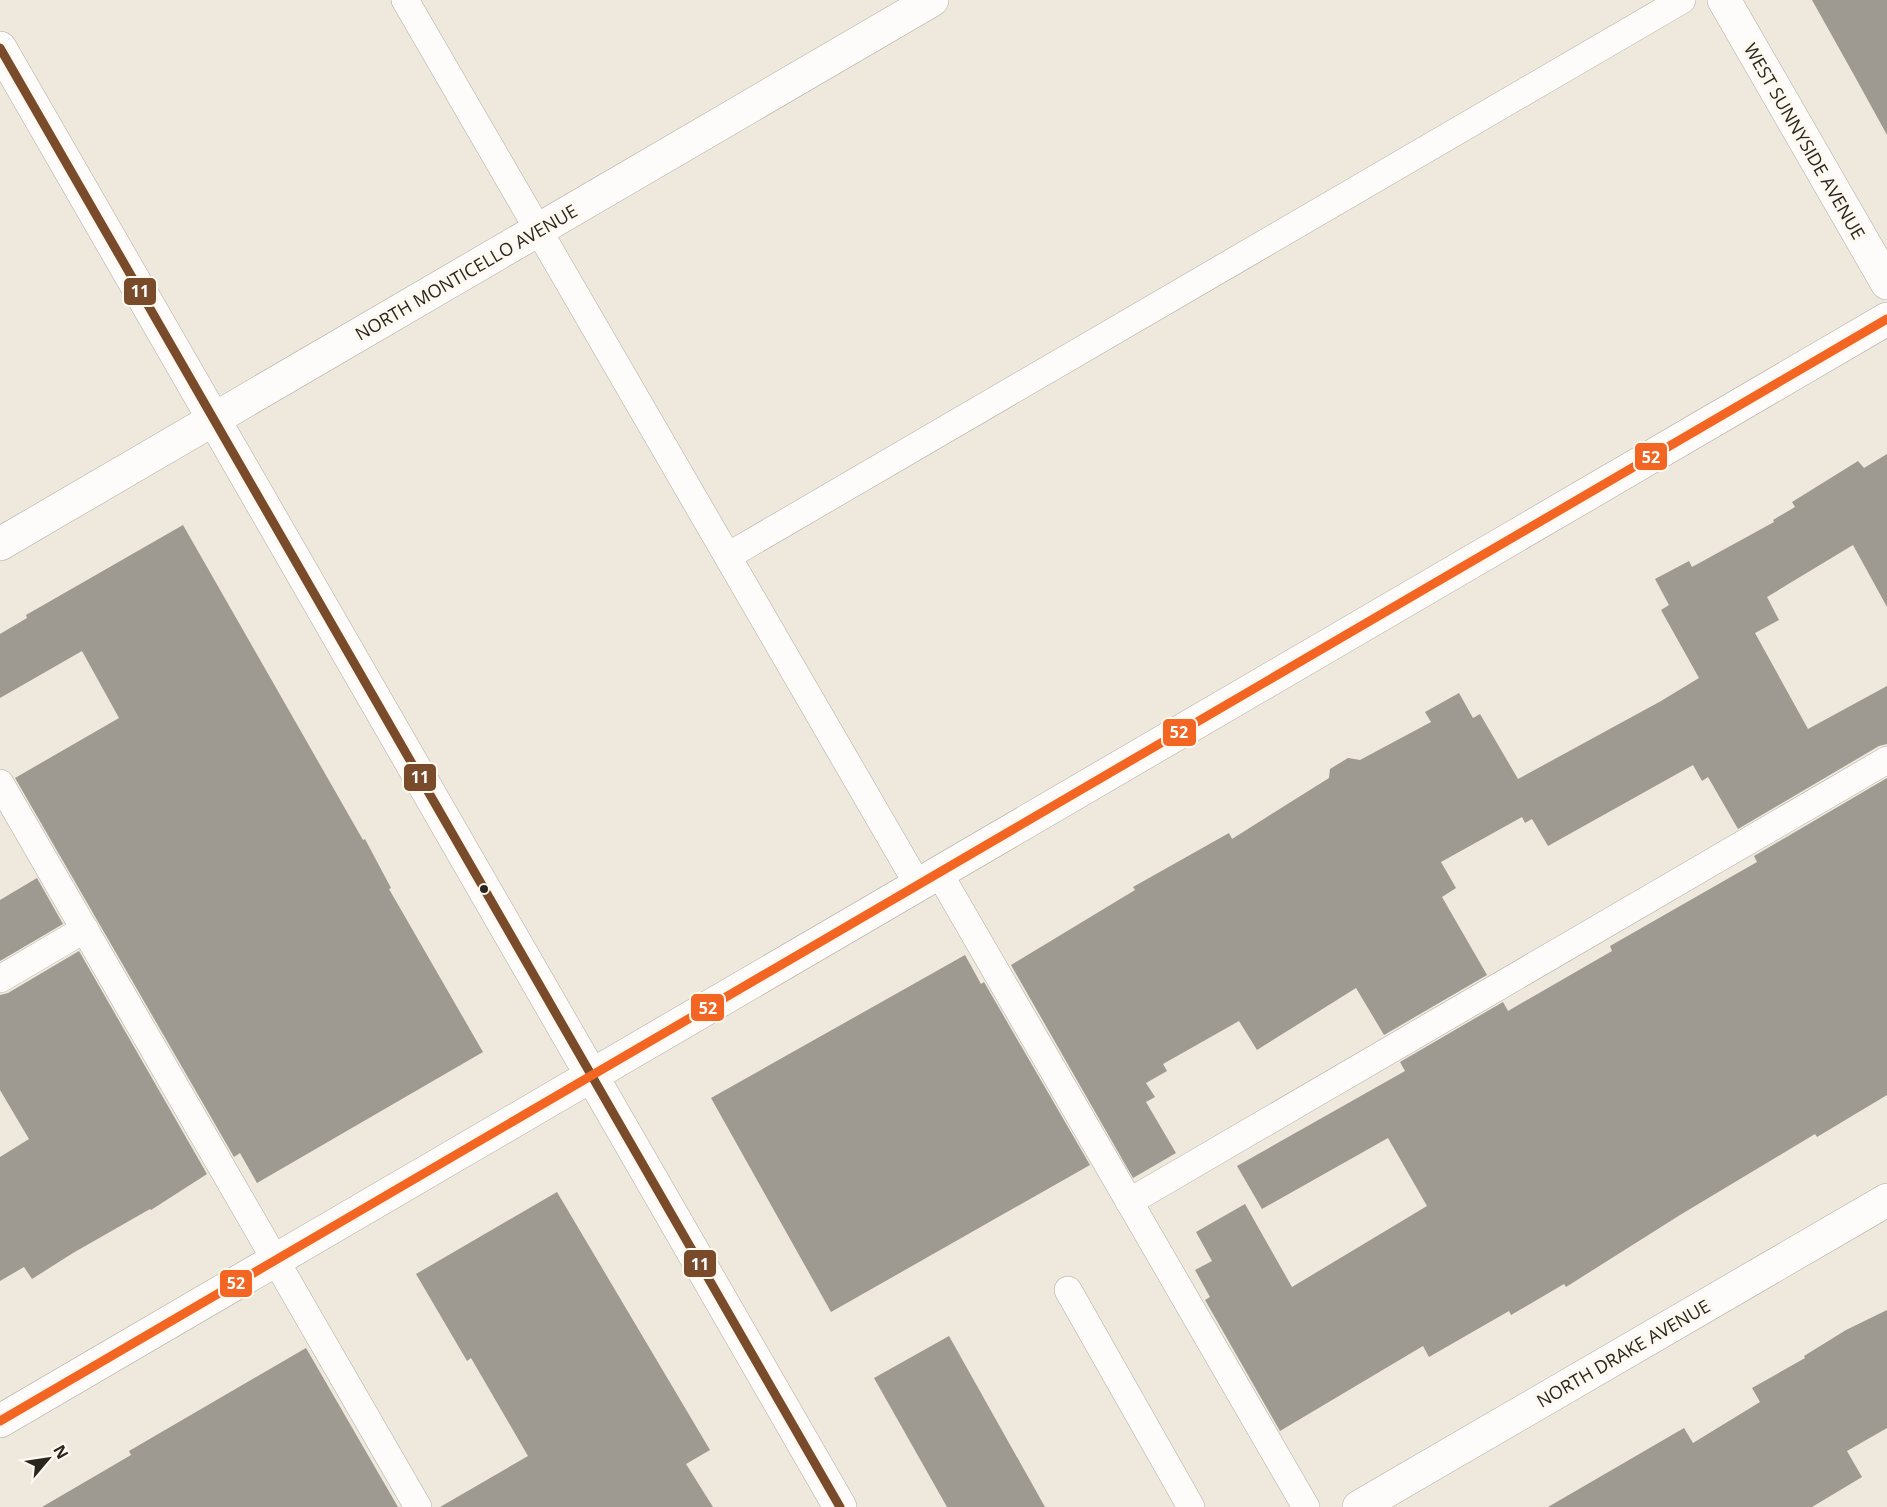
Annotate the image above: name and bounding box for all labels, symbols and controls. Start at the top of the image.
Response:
street label: WEST SUNNYSIDE AVENUE [1739,39,1871,243]
street label: NORTH MONTICELLO AVENUE [351,198,581,346]
line badge: 11 [123,277,157,306]
text: 11 [131,280,149,302]
line badge: 52 [1634,442,1668,471]
text: 52 [1642,446,1660,468]
line badge: 52 [1162,718,1197,747]
text: 52 [1170,721,1188,743]
line badge: 11 [403,763,437,792]
text: 11 [411,766,429,788]
unlabelled marker [478,883,490,895]
line badge: 52 [690,993,725,1022]
text: 52 [699,997,717,1019]
line badge: 11 [683,1249,717,1278]
text: 11 [691,1253,709,1275]
line badge: 52 [219,1269,253,1298]
text: 52 [227,1272,245,1294]
street label: NORTH DRAKE AVENUE [1532,1293,1714,1413]
north arrow [18,1429,78,1489]
text: N [48,1441,74,1463]

